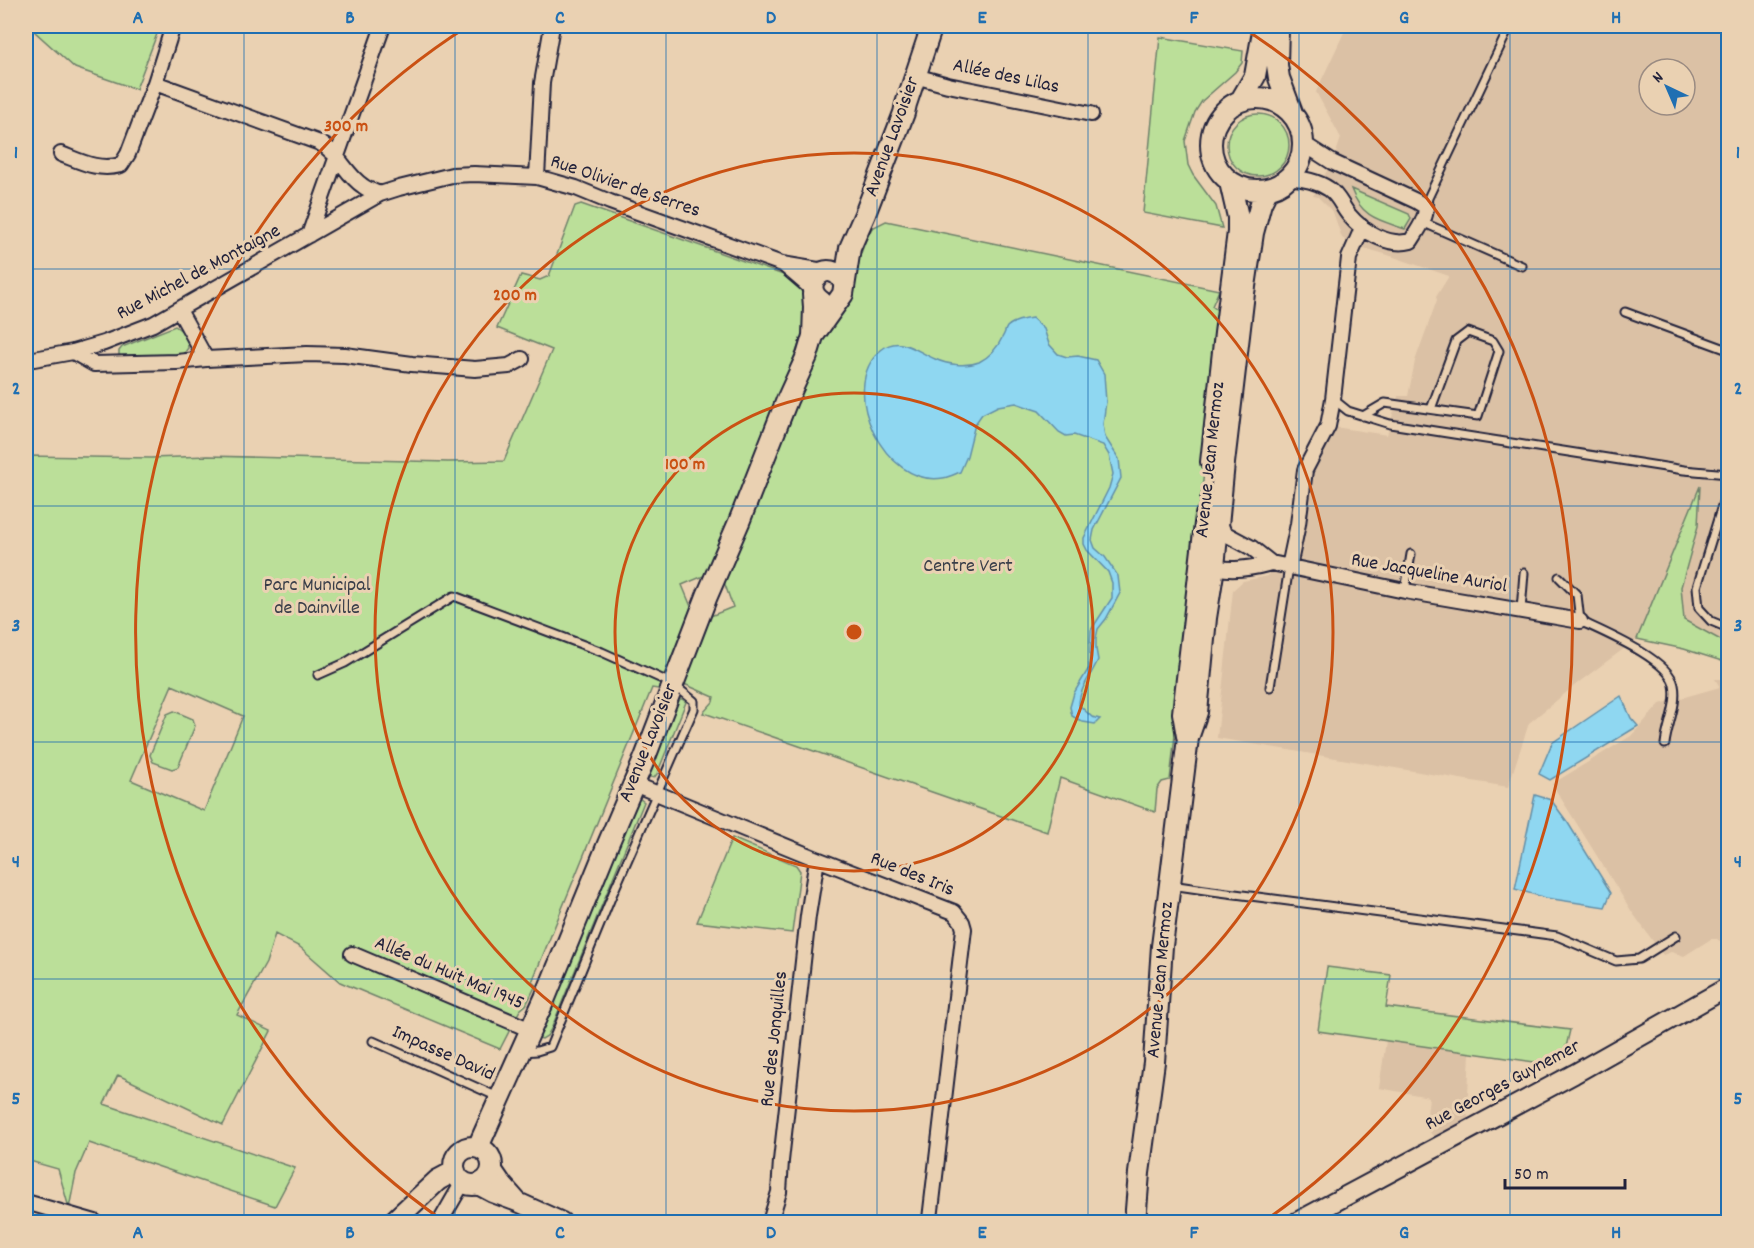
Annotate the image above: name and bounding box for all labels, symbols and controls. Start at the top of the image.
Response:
text: A [133,5,144,33]
text: B [345,5,355,33]
text: C [555,5,565,33]
text: D [766,5,777,33]
text: E [977,5,987,33]
text: F [1190,5,1200,33]
text: G [1399,5,1409,33]
text: H [1611,5,1621,33]
street label: Allée des Lilas [950,52,1062,102]
north arrow [1637,57,1697,117]
text: N [1647,67,1669,89]
street label: Avenue Lavoisier [858,72,928,201]
text: 300 m [324,115,368,140]
text: 1 [14,140,18,168]
text: 1 [1736,140,1740,168]
street label: Rue Olivier de Serres [546,148,704,226]
street label: Rue Michel de Montaigne [112,218,286,328]
text: 200 m [493,284,537,309]
text: 2 [12,376,20,404]
text: 2 [1734,376,1742,404]
street label: Avenue Jean Mermoz [1189,380,1233,539]
text: 100 m [665,453,705,478]
street label: Rue Jacqueline Auriol [1349,546,1509,602]
park label: Centre Vert [923,553,1013,581]
park label: Parc Municipal de Dainville [264,572,371,623]
text: 3 [12,613,20,641]
text: 3 [1734,613,1742,641]
centre of rings [844,622,864,642]
street label: Avenue Lavoisier [612,679,686,807]
street label: Rue des Iris [866,845,958,905]
text: 4 [12,849,20,877]
text: 4 [1734,849,1742,877]
street label: Avenue Jean Mermoz [1140,900,1182,1059]
street label: Allée du Huit Mai 1945 [370,930,528,1018]
street label: Rue des Jonquilles [754,970,796,1108]
street label: Impasse David [387,1019,499,1089]
street label: Rue Georges Guynemer [1420,1033,1586,1139]
text: 5 [11,1086,21,1114]
text: 5 [1733,1086,1743,1114]
scale bar [1505,1152,1625,1190]
text: 50 m [1514,1163,1549,1188]
text: A [133,1220,144,1248]
text: B [345,1220,355,1248]
text: C [555,1220,565,1248]
text: D [766,1220,777,1248]
text: E [977,1220,987,1248]
text: F [1190,1220,1200,1248]
text: G [1399,1220,1409,1248]
text: H [1611,1220,1621,1248]

